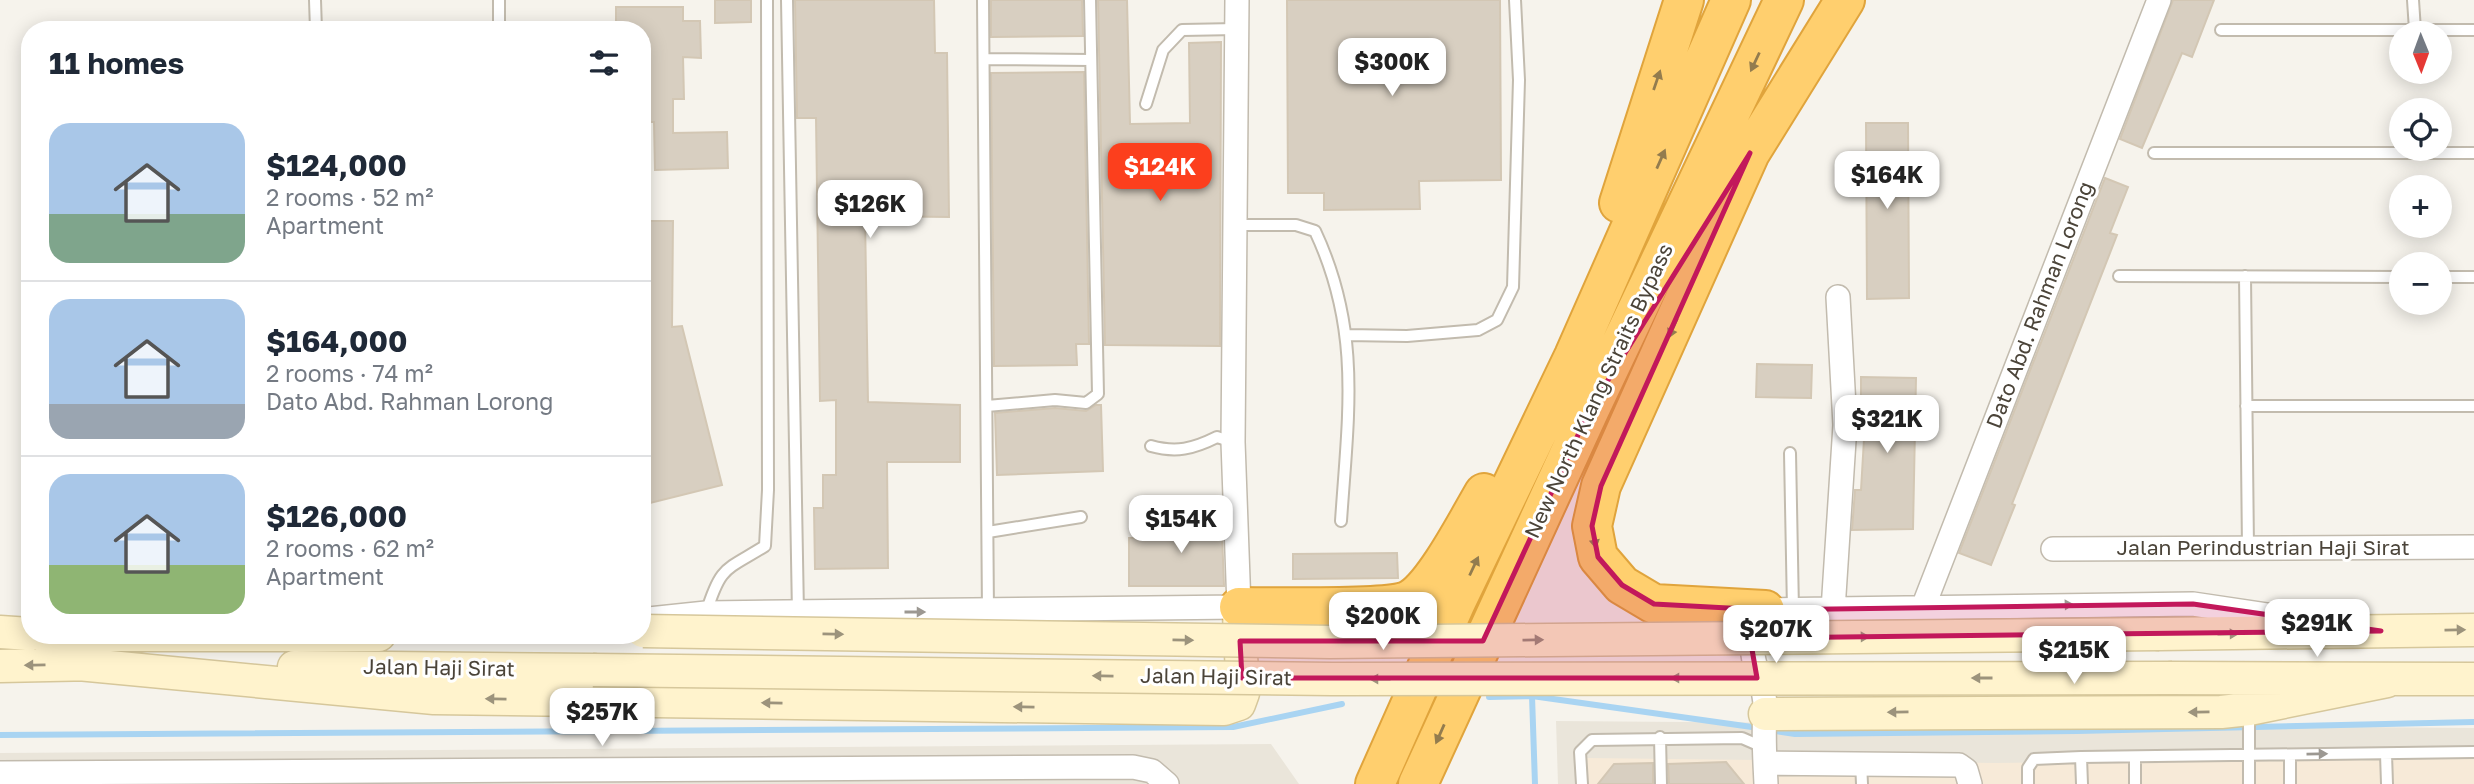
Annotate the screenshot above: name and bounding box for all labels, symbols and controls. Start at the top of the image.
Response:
north arrow [2389,21,2452,84]
map controls [2389,21,2452,315]
pin: $300K [1343,38,1441,98]
icon: filters [585,44,623,82]
text: 11 homes [49,45,184,81]
text: $300K [1354,47,1430,75]
one-way arrow [1749,52,1761,72]
one-way arrow [1653,69,1663,90]
button: locate [2389,98,2452,161]
pin: $124K [1111,144,1209,203]
text: $124,000 [266,147,407,183]
one-way arrow [1656,148,1667,169]
icon: home [105,151,189,235]
text: $124K [1124,152,1196,180]
pin: $164K [1838,152,1936,211]
text: $164K [1851,160,1923,188]
button: + [2389,175,2452,238]
street label: Dato Abd. Rahman Lorong [1980,178,2098,432]
pin: $126K [821,180,919,240]
text: 2 rooms · 52 m² [266,183,433,211]
text: $126K [834,189,906,217]
text: Apartment [266,211,384,239]
street label: New North Klang Straits Bypass [1518,239,1678,542]
button: − [2389,252,2452,315]
one-way arrow [1667,317,1678,338]
text: $164,000 [266,323,407,359]
icon: home [105,327,189,411]
text: 2 rooms · 74 m² [266,359,433,387]
text: Dato Abd. Rahman Lorong [266,387,553,415]
pin: $321K [1838,396,1936,455]
text: $321K [1851,404,1923,432]
pin: $154K [1132,496,1230,555]
text: $126,000 [266,498,407,534]
icon: home [105,502,189,586]
text: $154K [1145,504,1217,532]
one-way arrow [1589,527,1600,549]
text: 2 rooms · 62 m² [266,534,434,562]
street label: Jalan Perindustrian Haji Sirat [2116,534,2410,560]
one-way arrow [1468,556,1479,576]
text: Apartment [266,562,384,590]
pin: $200K [1334,592,1432,652]
one-way arrow [2053,599,2075,611]
pin: $291K [2268,600,2366,659]
text: $200K [1345,601,1421,629]
one-way arrow [904,606,926,618]
pin: $207K [1727,606,1825,665]
text: $291K [2281,608,2353,636]
text: $207K [1739,614,1813,642]
one-way arrow [2444,624,2466,636]
pin: $215K [2025,626,2123,686]
one-way arrow [823,628,845,640]
one-way arrow [2217,628,2239,640]
one-way arrow [1848,631,1870,643]
one-way arrow [1172,634,1194,646]
one-way arrow [1522,635,1544,646]
text: $215K [2038,635,2110,663]
street label: Jalan Haji Sirat [363,653,515,681]
one-way arrow [24,659,46,671]
street label: Jalan Haji Sirat [1140,662,1292,690]
one-way arrow [1092,670,1114,682]
one-way arrow [1669,672,1691,684]
one-way arrow [1970,672,1992,684]
one-way arrow [1368,673,1390,685]
pin: $257K [553,688,651,748]
one-way arrow [484,693,506,705]
text: $257K [566,697,638,725]
one-way arrow [761,697,783,709]
one-way arrow [1013,701,1035,712]
one-way arrow [1887,706,1909,718]
one-way arrow [2188,707,2210,718]
one-way arrow [1435,723,1446,744]
one-way arrow [2306,748,2328,760]

